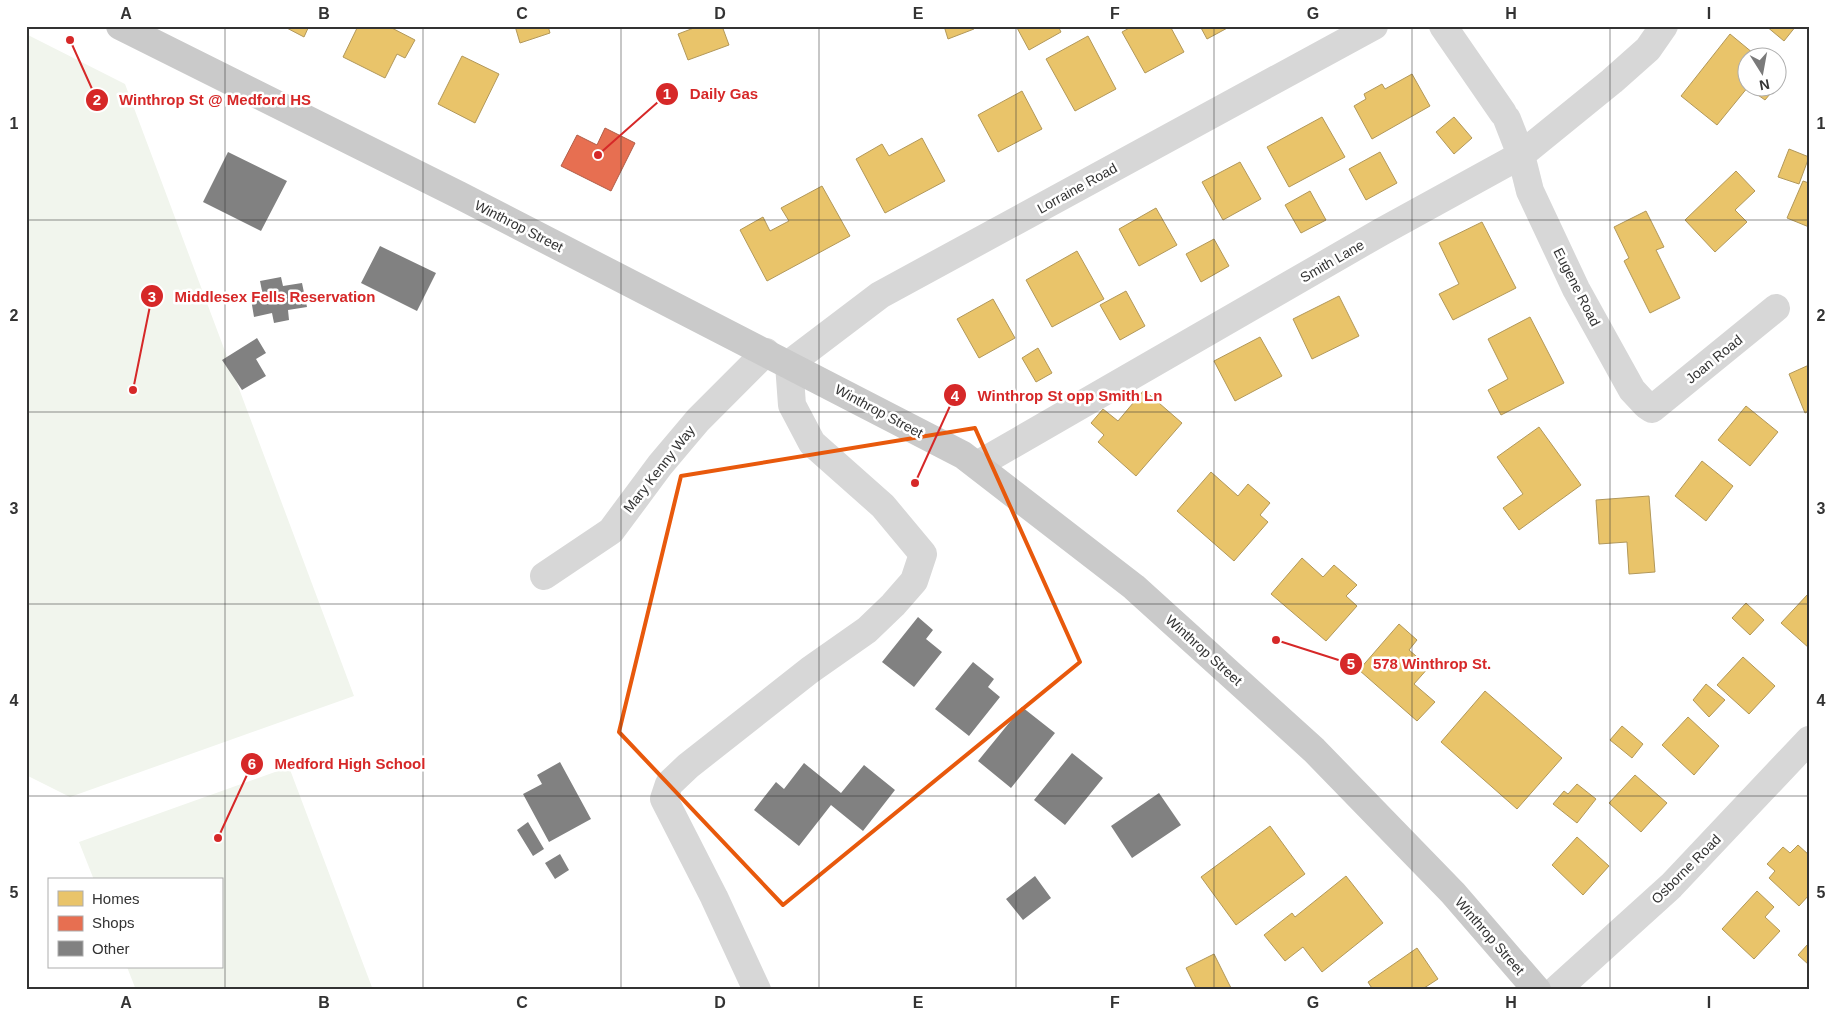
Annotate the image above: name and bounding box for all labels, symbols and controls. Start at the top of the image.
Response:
text: A [120,5,132,22]
text: B [318,5,330,22]
text: C [516,5,528,22]
text: D [714,5,726,22]
text: E [913,5,924,22]
text: F [1110,5,1120,22]
text: G [1307,5,1319,22]
text: H [1505,5,1517,22]
text: I [1707,5,1711,22]
north arrow [1738,48,1788,98]
text: N [1758,76,1771,94]
callout: Daily Gas [655,79,768,109]
callout: Winthrop St @ Medford HS [84,85,321,115]
text: 1 [663,85,671,102]
text: Daily Gas [690,85,758,102]
text: 2 [93,91,101,108]
text: Winthrop St @ Medford HS [119,91,311,108]
text: 1 [10,115,19,132]
text: 1 [1817,115,1826,132]
street label: Lorraine Road [1034,159,1120,217]
street label: Winthrop Street [472,197,566,255]
street label: Smith Lane [1297,236,1367,286]
street label: Eugene Road [1550,245,1604,329]
callout: Middlesex Fells Reservation [140,281,386,311]
text: 3 [148,288,156,305]
text: Middlesex Fells Reservation [175,288,375,305]
text: 2 [10,307,19,324]
text: 2 [1817,307,1826,324]
street label: Joan Road [1683,331,1745,387]
callout: Winthrop St opp Smith Ln [943,380,1172,410]
street label: Winthrop Street [832,381,926,441]
text: 4 [951,387,960,404]
text: Winthrop St opp Smith Ln [978,387,1162,404]
street label: Mary Kenny Way [620,422,698,516]
text: 3 [10,500,19,517]
text: 3 [1817,500,1826,517]
street label: Winthrop Street [1163,612,1246,689]
callout: 578 Winthrop St. [1338,649,1501,679]
text: 5 [1347,655,1355,672]
text: 578 Winthrop St. [1373,655,1491,672]
text: 4 [10,692,19,709]
text: 4 [1817,692,1826,709]
callout: Medford High School [240,749,436,779]
text: 6 [248,755,256,772]
text: Medford High School [275,755,425,772]
street label: Osborne Road [1648,831,1724,907]
legend [48,878,222,968]
text: 5 [10,884,19,901]
text: 5 [1817,884,1826,901]
text: Homes [92,890,140,907]
street label: Winthrop Street [1452,894,1528,978]
text: Shops [92,914,135,931]
text: Other [92,940,130,957]
text: A [120,994,132,1011]
text: B [318,994,330,1011]
text: C [516,994,528,1011]
text: D [714,994,726,1011]
text: E [913,994,924,1011]
text: F [1110,994,1120,1011]
text: G [1307,994,1319,1011]
text: H [1505,994,1517,1011]
text: I [1707,994,1711,1011]

